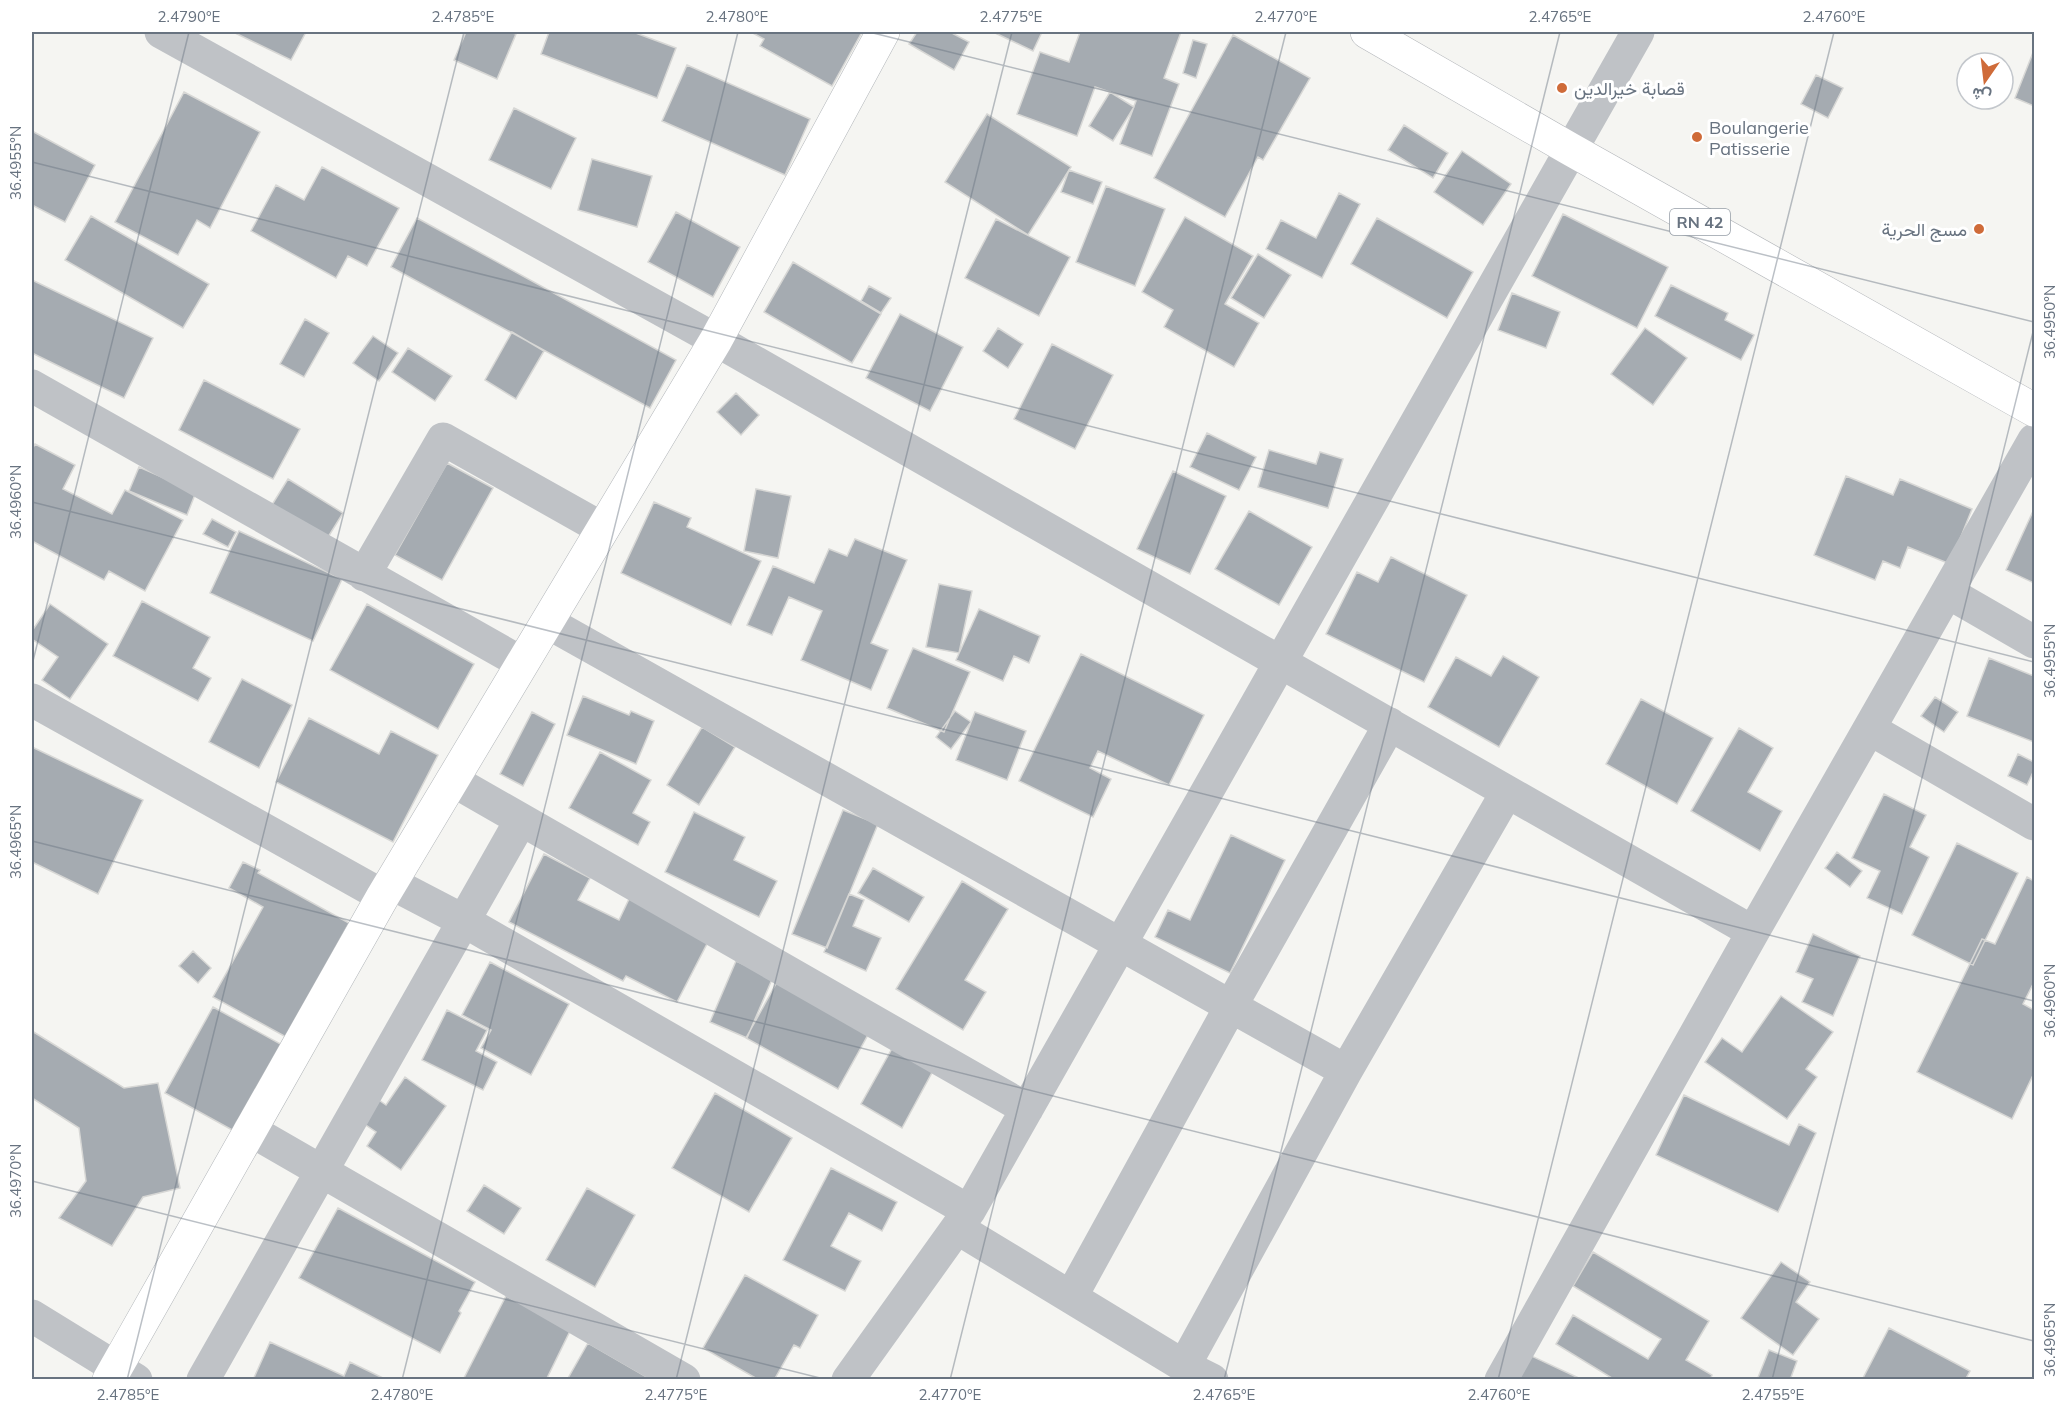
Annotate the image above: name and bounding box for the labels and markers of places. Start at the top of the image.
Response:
place label: قصابة خيرالدين [1574,77,1685,100]
marker: قصابة خيرالدين [1555,81,1569,95]
place label: Boulangerie Patisserie [1709,116,1809,160]
marker: Boulangerie Patisserie [1690,130,1704,144]
place label: مسج الحرية [1882,218,1967,242]
marker: مسج الحرية [1972,222,1986,236]

